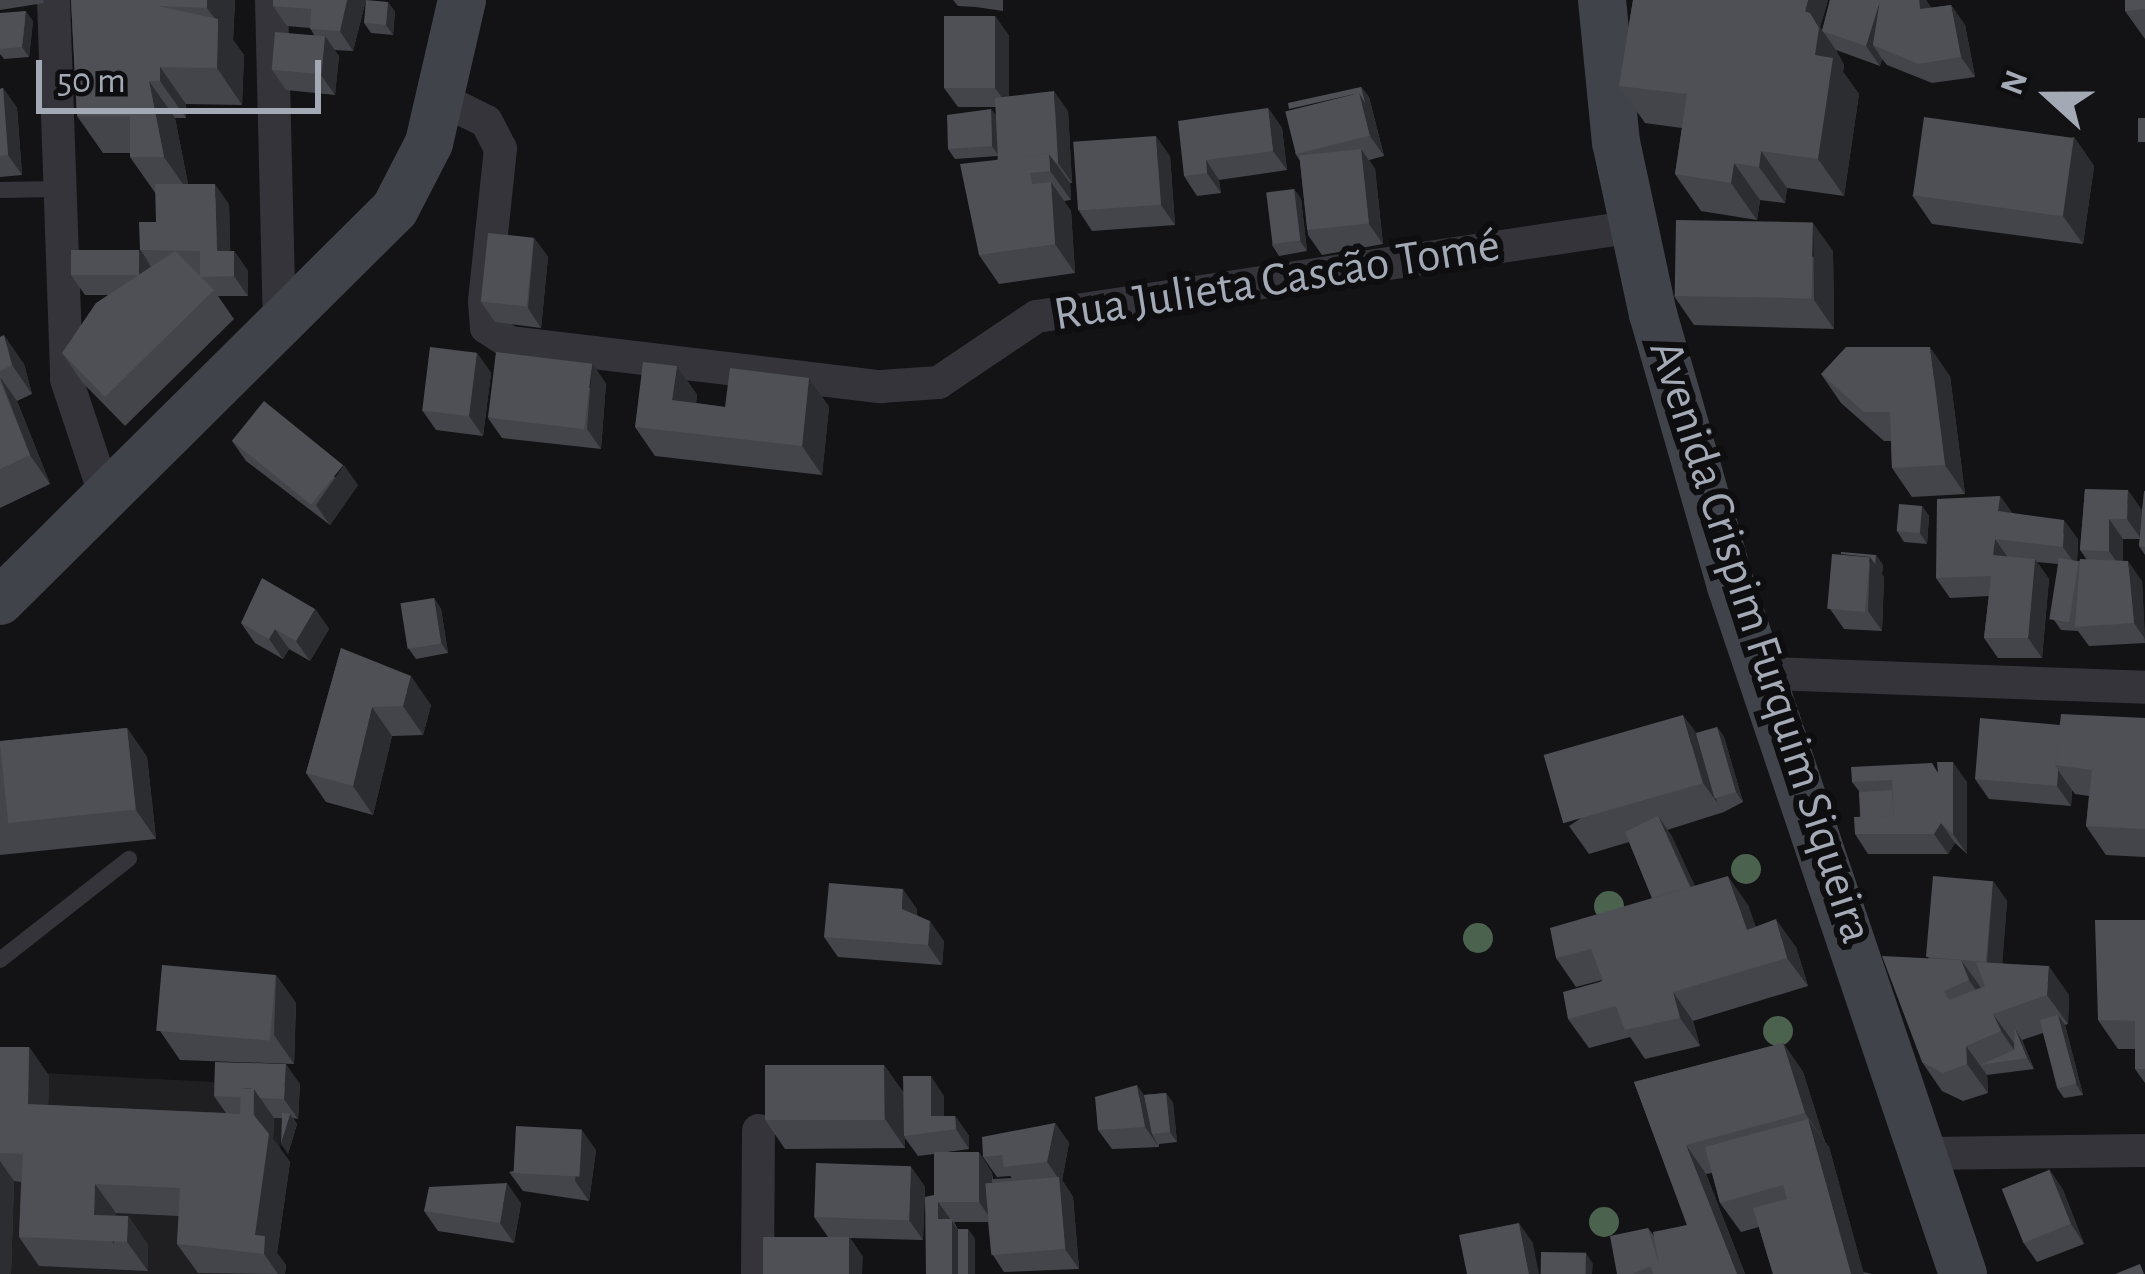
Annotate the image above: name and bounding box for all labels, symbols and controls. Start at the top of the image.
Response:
scale bar [42,36,327,110]
north arrow [1989,36,2109,156]
text: 50 m [57,63,126,99]
text: N [1995,66,2034,100]
street label: Rua Julieta Cascão Tomé [1050,217,1504,345]
street label: Avenida Crispim Furquim Siqueira [1635,333,1885,951]

